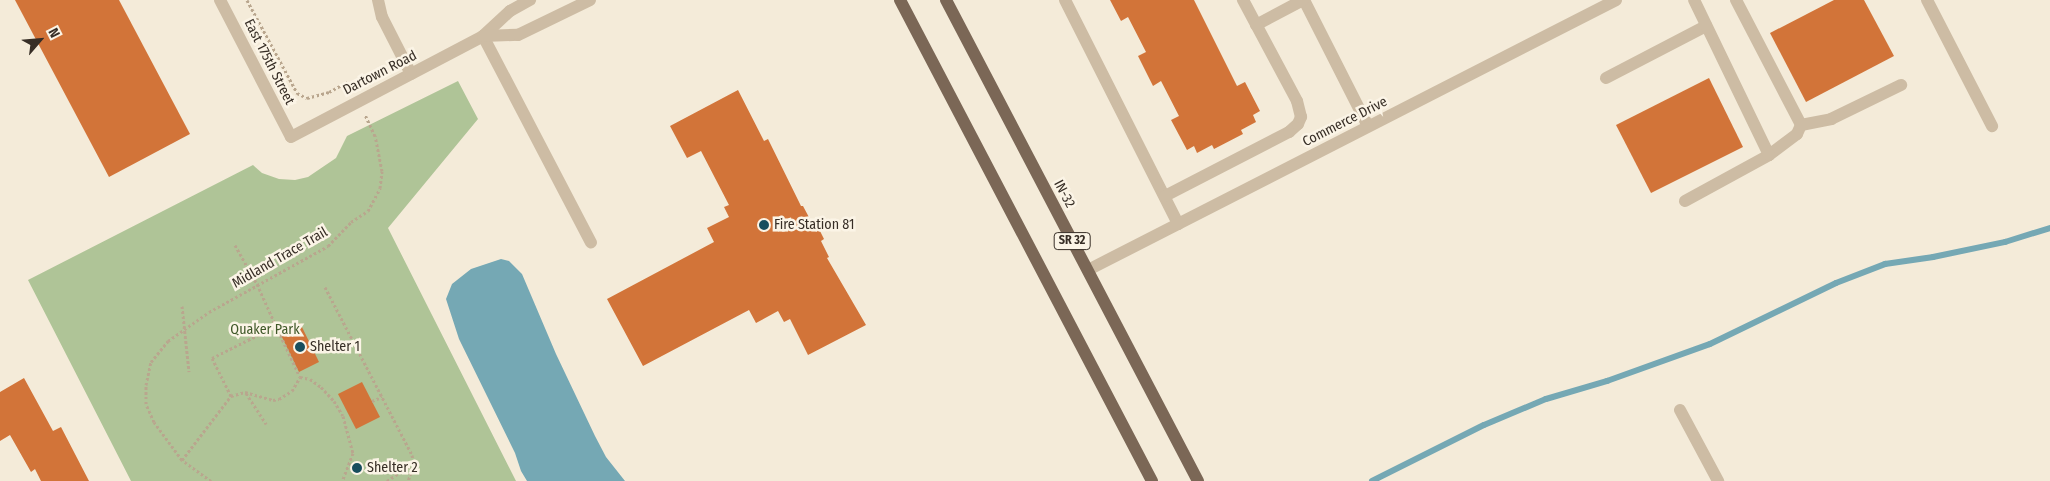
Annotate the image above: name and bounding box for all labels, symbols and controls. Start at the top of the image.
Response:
north arrow [15,15,65,65]
street label: East 175th Street [240,16,298,108]
text: N [44,25,63,41]
street label: Dartown Road [340,47,420,99]
street label: Commerce Drive [1300,93,1390,151]
street label: IN-32 [1050,177,1078,211]
place label: Fire Station 81 [774,217,854,233]
marker: Fire Station 81 [758,219,770,231]
street label: Midland Trace Trail [229,224,331,292]
road number: SR 32 [1053,232,1091,250]
park label: Quaker Park [230,322,300,338]
place label: Shelter 1 [310,339,360,355]
marker: Shelter 1 [294,341,306,353]
place label: Shelter 2 [367,460,418,476]
marker: Shelter 2 [351,462,363,474]

